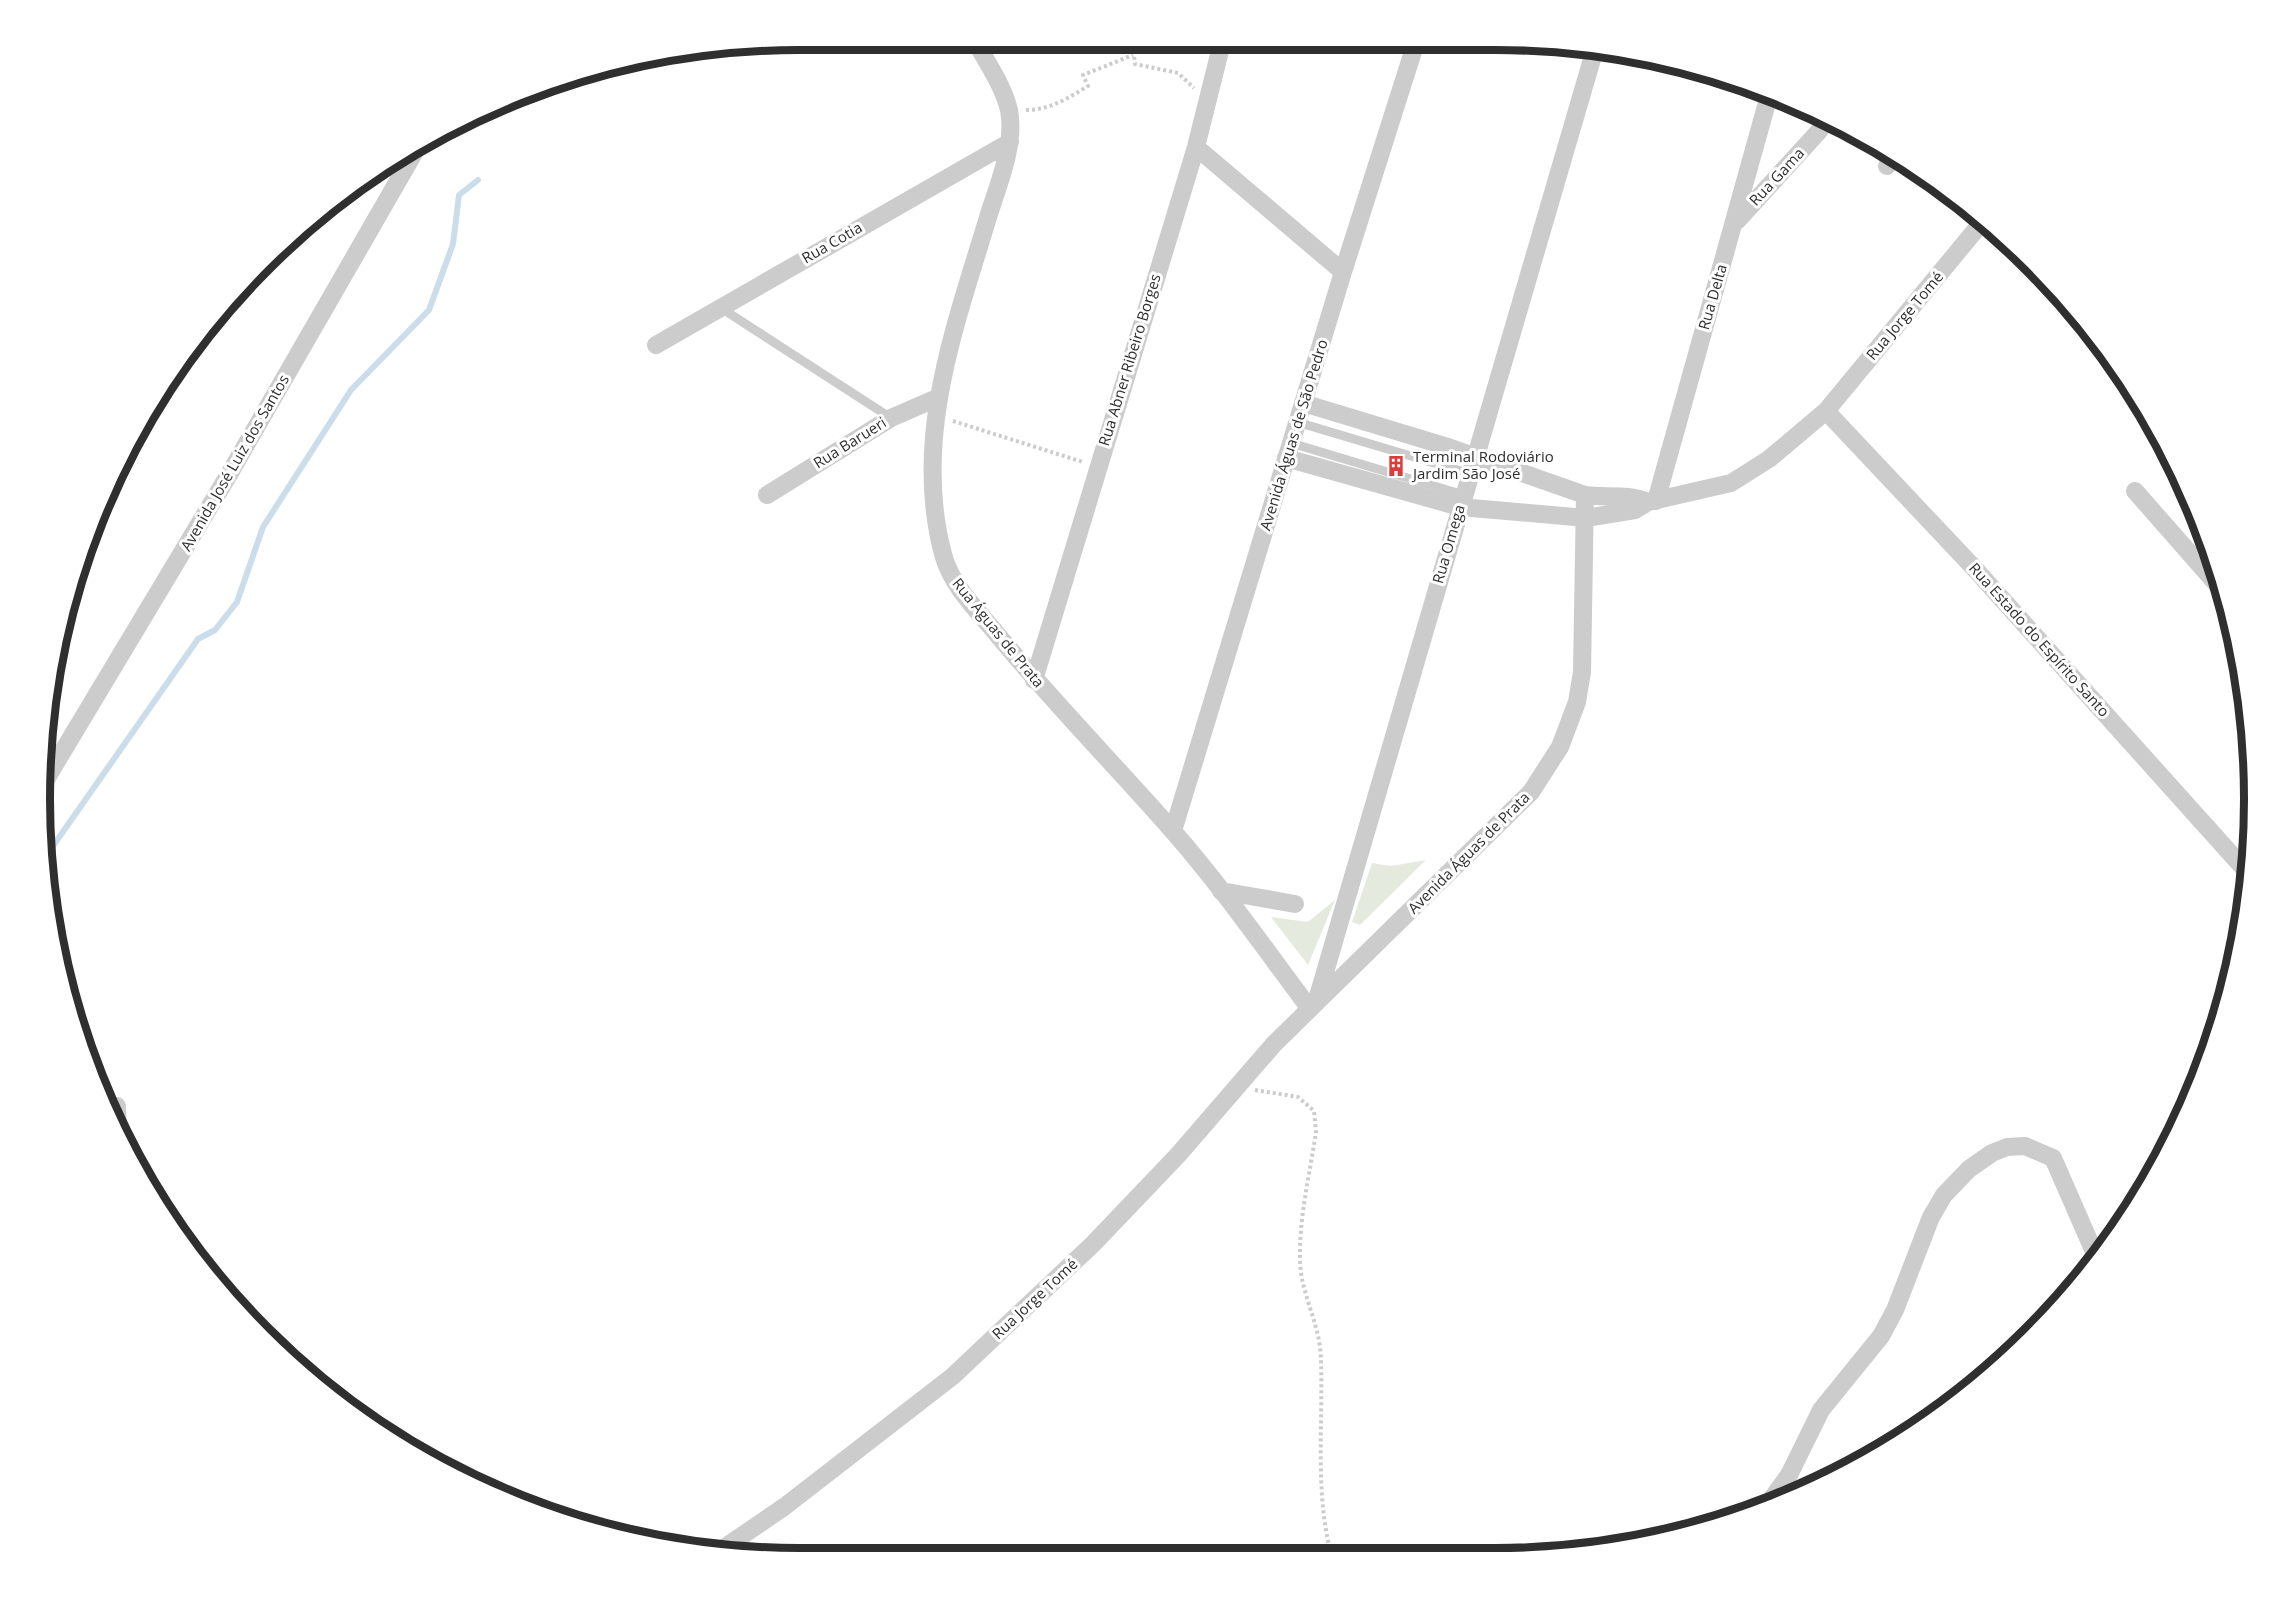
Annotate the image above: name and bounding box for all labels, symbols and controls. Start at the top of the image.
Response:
street label: Rua Gama [1744,143,1808,210]
street label: Rua Cotia [798,217,865,267]
street label: Rua Delta [1693,262,1731,332]
street label: Rua Jorge Tomé [1861,267,1947,364]
street label: Rua Abner Ribeiro Borges [1093,271,1165,448]
street label: Avenida Águas de São Pedro [1254,337,1332,533]
street label: Avenida José Luiz dos Santos [175,371,293,554]
street label: Rua Barueri [809,412,890,472]
place label: Terminal Rodoviário Jardim São José [1411,446,1554,483]
building icon: Terminal Rodoviário Jardim São José [1384,454,1408,478]
street label: Rua Omega [1427,502,1469,585]
street label: Rua Estado do Espírito Santo [1965,558,2114,721]
street label: Rua Águas de Prata [948,573,1049,691]
street label: Avenida Águas de Prata [1403,787,1534,918]
street label: Rua Jorge Tomé [987,1253,1081,1343]

